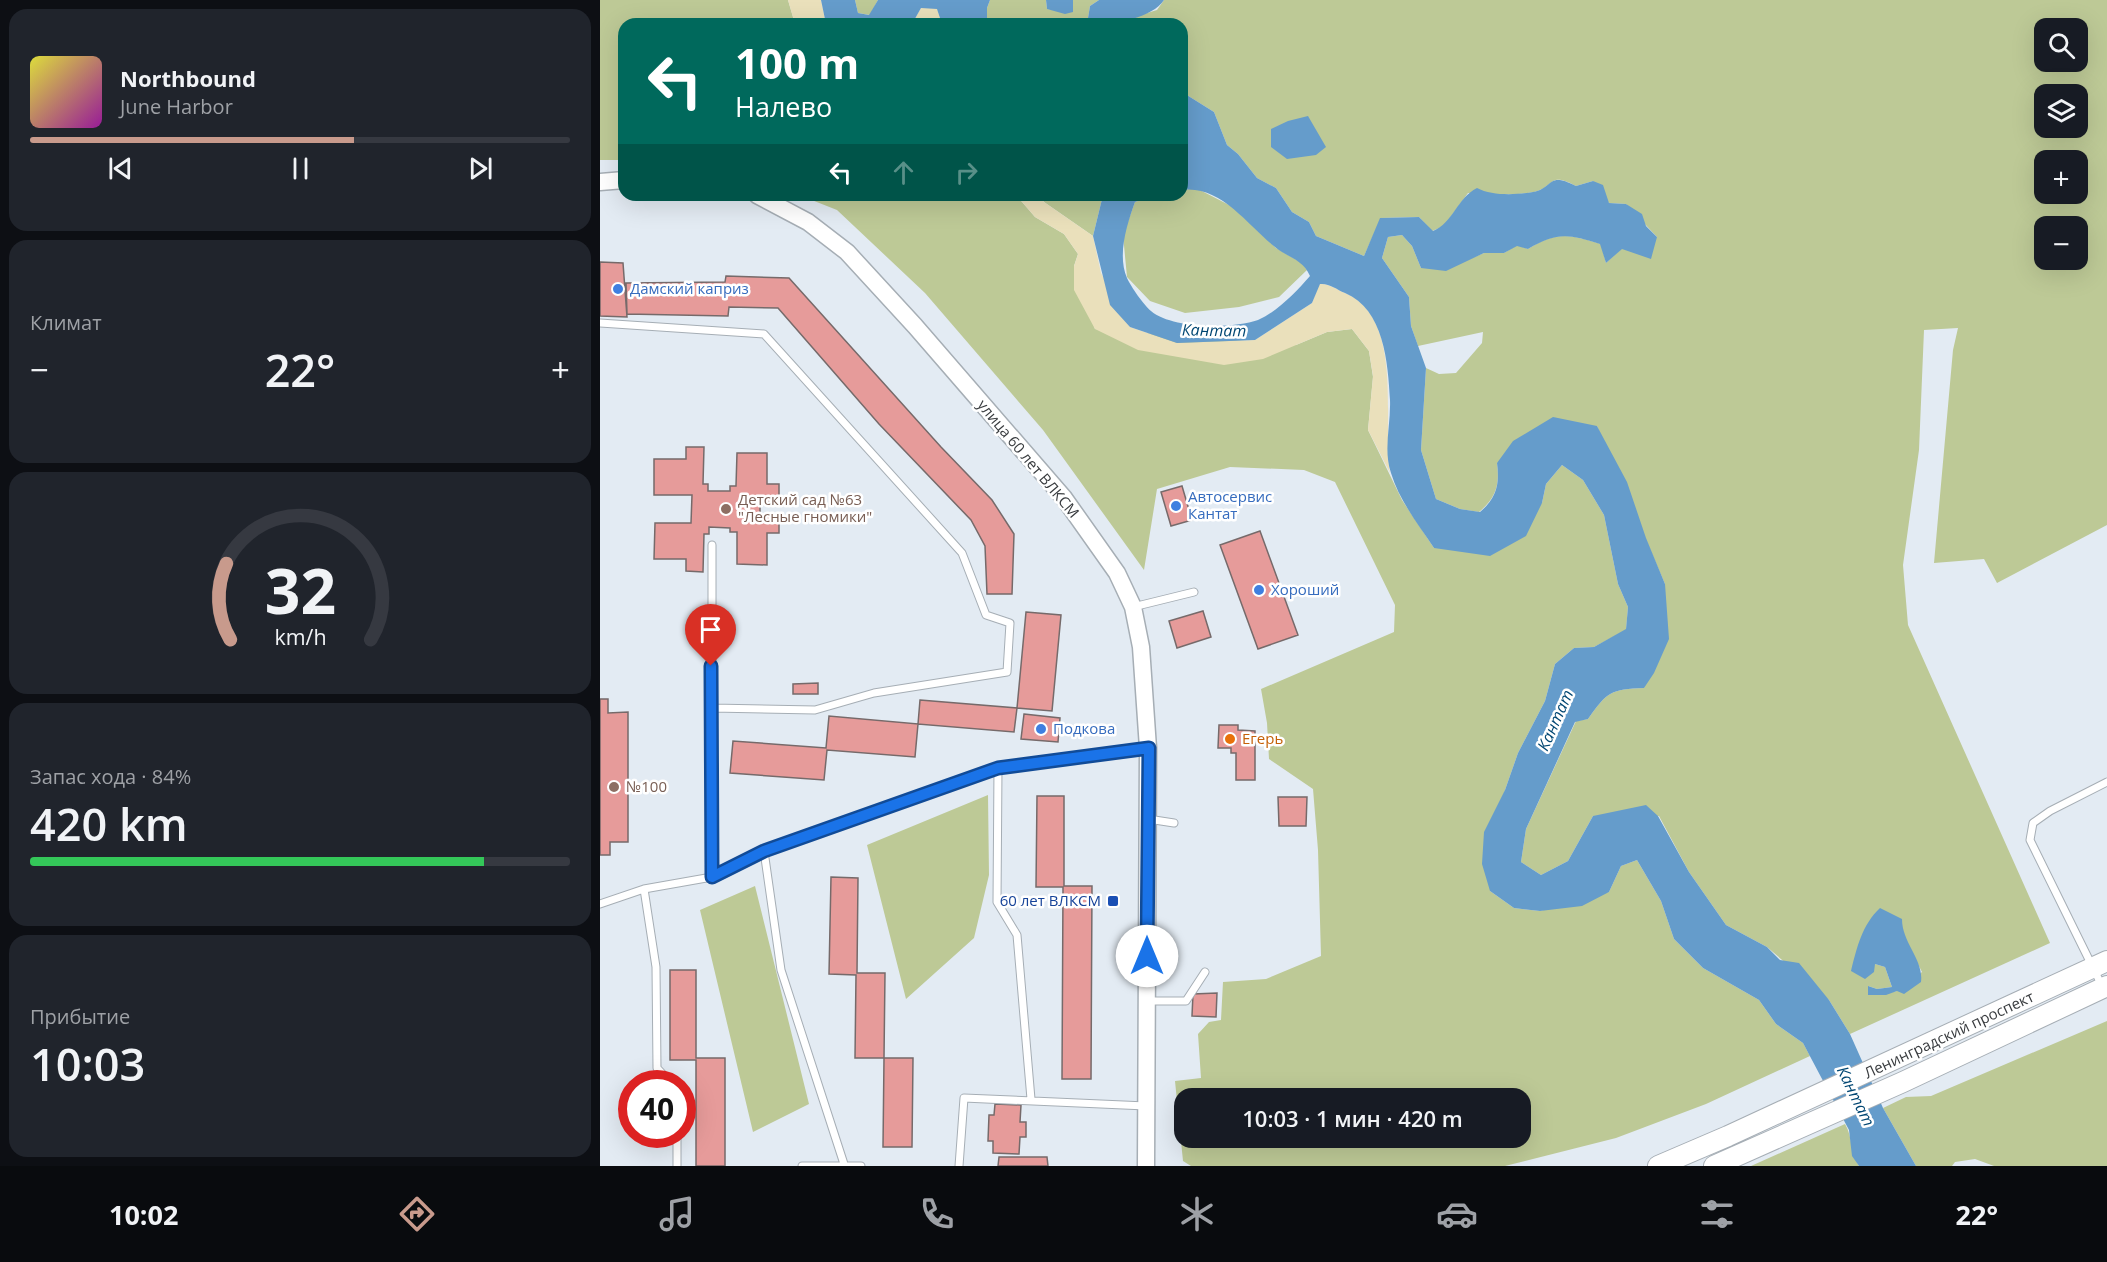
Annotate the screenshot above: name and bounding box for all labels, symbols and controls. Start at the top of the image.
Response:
map controls [2034,18,2088,270]
button: search [2034,18,2088,72]
text: 100 m [735,34,859,91]
icon: left [636,42,714,120]
text: Northbound [120,63,256,93]
button: layers [2034,84,2088,138]
text: Налево [735,88,832,125]
text: June Harbor [120,93,233,120]
button: + [2034,150,2088,204]
icon: previous [104,152,137,185]
icon: pause [284,152,317,185]
icon: next [464,152,497,185]
icon: left [824,156,857,189]
icon: ahead [887,156,920,189]
icon: right [950,156,983,189]
button: − [2034,216,2088,270]
place label: Дамский каприз [630,278,749,298]
marker: Дамский каприз [611,282,625,296]
text: Климат [30,309,102,336]
water label: Кантат [1182,318,1246,342]
text: 22° [265,339,335,400]
text: − [30,347,49,392]
text: + [551,347,570,392]
street label: улица 60 лет ВЛКСМ [973,395,1084,522]
place label: Автосервис Кантат [1188,486,1272,523]
place label: Детский сад №63 "Лесные гномики" [738,489,872,526]
marker: Автосервис Кантат [1169,499,1183,513]
marker: Детский сад №63 "Лесные гномики" [719,502,733,516]
text: 32 [264,547,336,632]
place label: Хороший [1271,579,1339,599]
marker: Хороший [1252,583,1266,597]
pin [685,604,736,666]
icon: arrive [694,613,727,646]
text: km/h [274,622,326,651]
water label: Кантат [1532,686,1578,754]
place label: Подкова [1053,718,1115,738]
marker: Подкова [1034,722,1048,736]
place label: Егерь [1242,728,1283,748]
marker: Егерь [1223,732,1237,746]
text: Запас хода · 84% [30,763,191,790]
place label: №100 [626,776,667,796]
marker: №100 [607,780,621,794]
text: 420 km [30,793,188,854]
place label: 60 лет ВЛКСМ [1000,890,1101,910]
marker: 60 лет ВЛКСМ [1106,894,1120,908]
position arrow [1115,924,1179,988]
street label: Ленинградский проспект [1860,986,2037,1082]
text: Прибытие [30,1003,130,1030]
text: 10:03 [30,1033,145,1094]
water label: Кантат [1832,1062,1880,1130]
speed limit sign: 40 [618,1070,696,1148]
text: 10:03 · 1 мин · 420 m [1242,1103,1463,1133]
icon: directions [396,1193,438,1235]
icon: music [656,1193,698,1235]
icon: phone [916,1193,958,1235]
icon: climate [1176,1193,1218,1235]
icon: car [1436,1193,1478,1235]
icon: filters [1696,1193,1738,1235]
text: 10:02 [109,1196,178,1233]
text: 22° [1956,1196,1998,1233]

